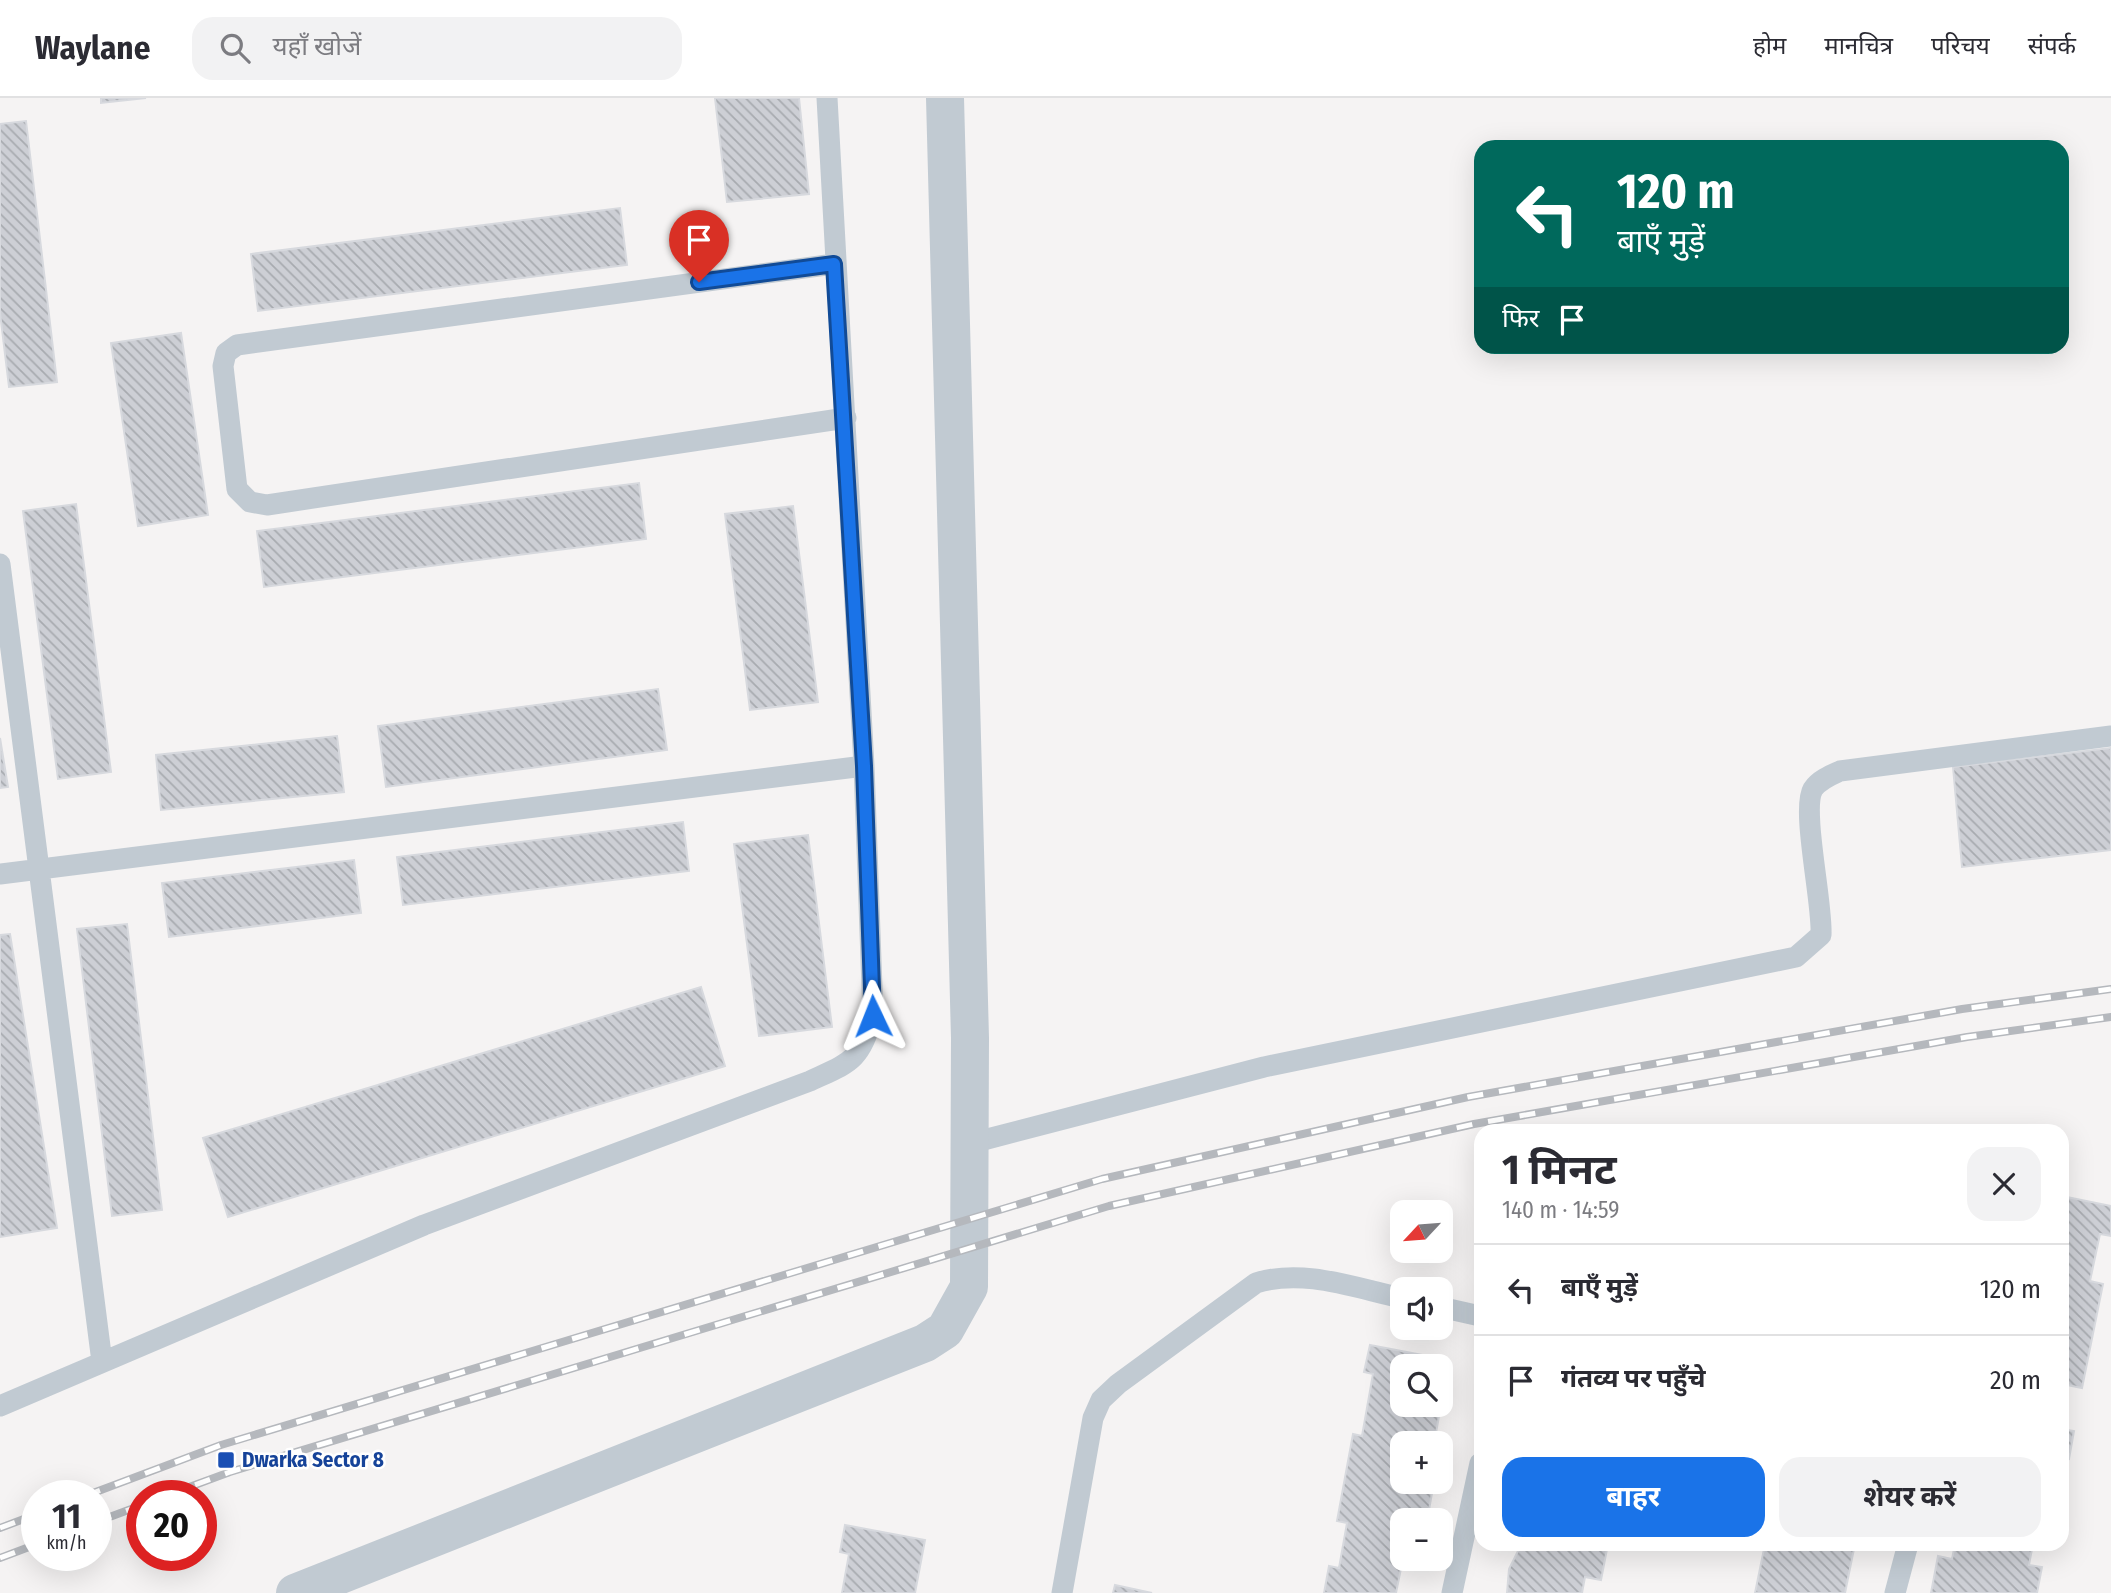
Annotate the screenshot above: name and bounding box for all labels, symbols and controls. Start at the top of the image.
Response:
search box [192,17,682,80]
text: Waylane [35,28,150,68]
icon: search [216,29,254,67]
text: यहाँ खोजें [272,31,361,62]
text: होम [1753,32,1786,60]
text: मानचित्र [1824,32,1893,60]
text: परिचय [1931,32,1990,60]
text: संपर्क [2028,32,2076,60]
text: 120 m [1617,162,1735,221]
icon: left [1502,168,1593,259]
pin [669,210,729,282]
icon: arrive [680,221,718,259]
text: बाएँ मुड़ें [1617,222,1705,260]
icon: arrive [1553,301,1591,339]
text: फिर [1502,303,1539,334]
position arrow [836,979,910,1053]
text: 1 मिनट [1502,1145,1617,1195]
button: close [1967,1147,2041,1221]
text: 140 m · 14:59 [1502,1196,1619,1224]
north arrow [1390,1200,1452,1264]
map controls [1390,1200,1453,1571]
icon: left [1502,1271,1540,1309]
text: बाएँ मुड़ें [1561,1272,1638,1303]
text: 120 m [1980,1274,2041,1305]
button: sound [1390,1277,1453,1340]
button: search [1390,1354,1453,1417]
icon: arrive [1502,1362,1540,1400]
text: गंतव्य पर पहुँचे [1561,1363,1705,1394]
text: 20 m [1990,1365,2041,1396]
button: + [1390,1431,1453,1494]
place label: Dwarka Sector 8 [242,1447,384,1473]
marker: Dwarka Sector 8 [216,1450,236,1470]
button: बाहर [1502,1457,1765,1537]
button: शेयर करें [1779,1457,2041,1537]
speed limit sign: 20 [126,1480,217,1571]
text: 11 [52,1495,81,1537]
button: − [1390,1508,1453,1571]
text: km/h [46,1532,87,1554]

